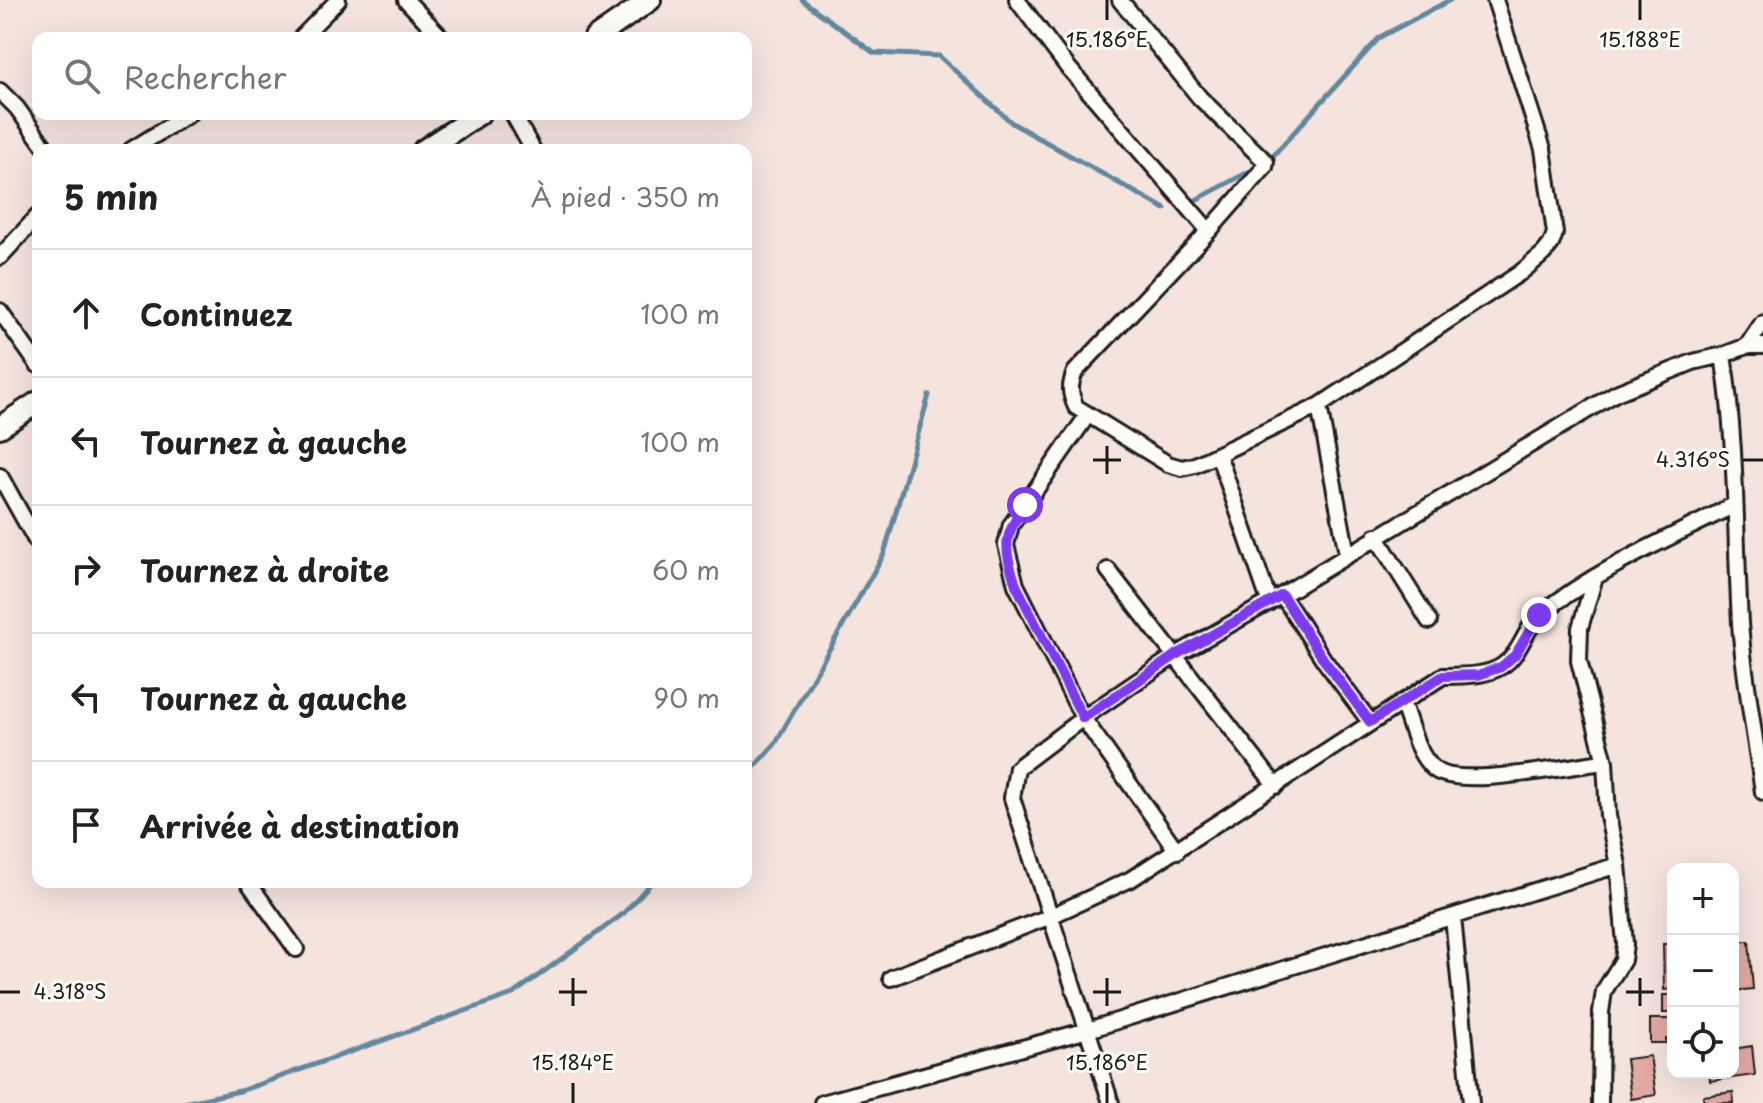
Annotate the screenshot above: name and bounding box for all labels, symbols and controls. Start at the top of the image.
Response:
text: 15.186°E [1066,24,1148,54]
text: 15.188°E [1599,24,1681,54]
search box [32,32,752,120]
icon: search [60,54,104,98]
text: Rechercher [124,54,287,99]
text: 5 min [64,170,158,222]
text: À pied · 350 m [531,177,720,216]
icon: ahead [64,291,108,335]
text: Continuez [140,291,293,336]
text: 100 m [640,294,720,333]
icon: left [64,419,108,463]
text: Tournez à gauche [140,419,407,464]
text: 100 m [640,422,720,461]
text: 4.316°S [1656,444,1730,474]
route start [1007,487,1043,523]
icon: right [64,547,108,591]
text: Tournez à droite [140,547,389,592]
text: 60 m [652,550,720,589]
route end [1521,597,1557,633]
icon: left [64,675,108,719]
text: Tournez à gauche [140,675,407,720]
text: 90 m [653,678,720,717]
icon: arrive [64,803,108,847]
text: Arrivée à destination [140,803,460,848]
map controls [1667,863,1739,1079]
button: + [1667,863,1739,935]
button: − [1667,935,1739,1007]
text: 4.318°S [34,976,106,1006]
button: locate [1667,1007,1739,1079]
text: 15.184°E [532,1047,614,1077]
text: 15.186°E [1066,1047,1148,1077]

